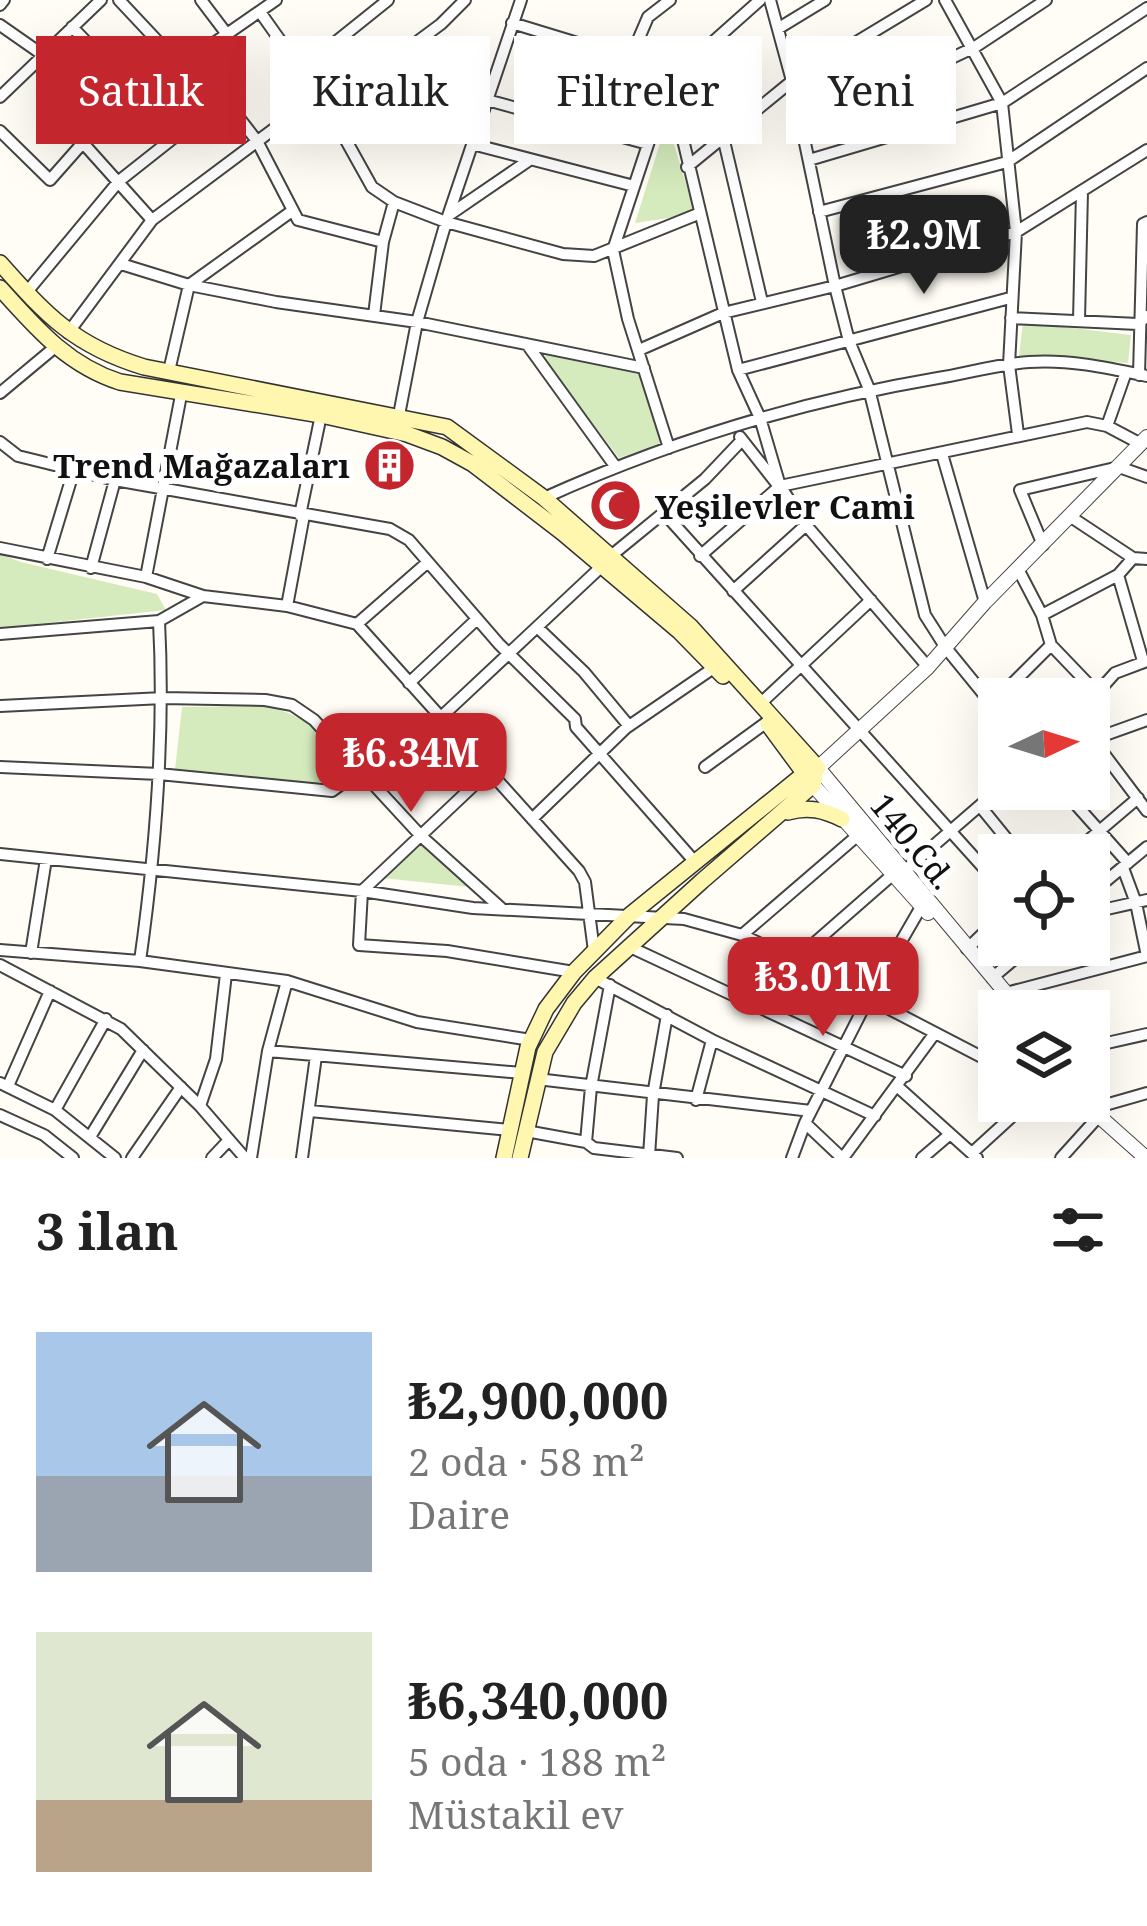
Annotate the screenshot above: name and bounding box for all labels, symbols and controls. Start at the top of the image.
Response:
chip: Satılık [36,36,246,144]
chip: Kiralık [270,36,490,144]
chip: Filtreler [514,36,762,144]
chip: Yeni [786,36,956,144]
pin: ₺2.9M [840,195,1008,297]
text: ₺2.9M [867,207,981,260]
building icon: Trend Mağazaları [361,437,417,493]
place label: Trend Mağazaları [53,443,350,488]
mosque icon: Yeşilevler Cami [588,478,644,534]
place label: Yeşilevler Cami [655,484,915,529]
north arrow [978,678,1110,810]
map controls [978,678,1110,1122]
pin: ₺6.34M [313,713,509,815]
text: ₺6.34M [343,725,479,778]
street label: 140.Cd. [860,783,966,899]
button: locate [978,834,1110,966]
pin: ₺3.01M [725,937,921,1039]
text: ₺3.01M [755,949,891,1002]
button: layers [978,990,1110,1122]
text: 3 ilan [36,1195,179,1265]
icon: filters [1045,1197,1111,1263]
text: ₺2,900,000 [408,1364,669,1434]
icon: home [132,1380,276,1524]
text: 2 oda · 58 m² [408,1434,645,1487]
text: Daire [408,1487,510,1540]
text: ₺6,340,000 [408,1664,669,1734]
icon: home [132,1680,276,1824]
text: 5 oda · 188 m² [408,1734,666,1787]
text: Müstakil ev [408,1787,624,1840]

